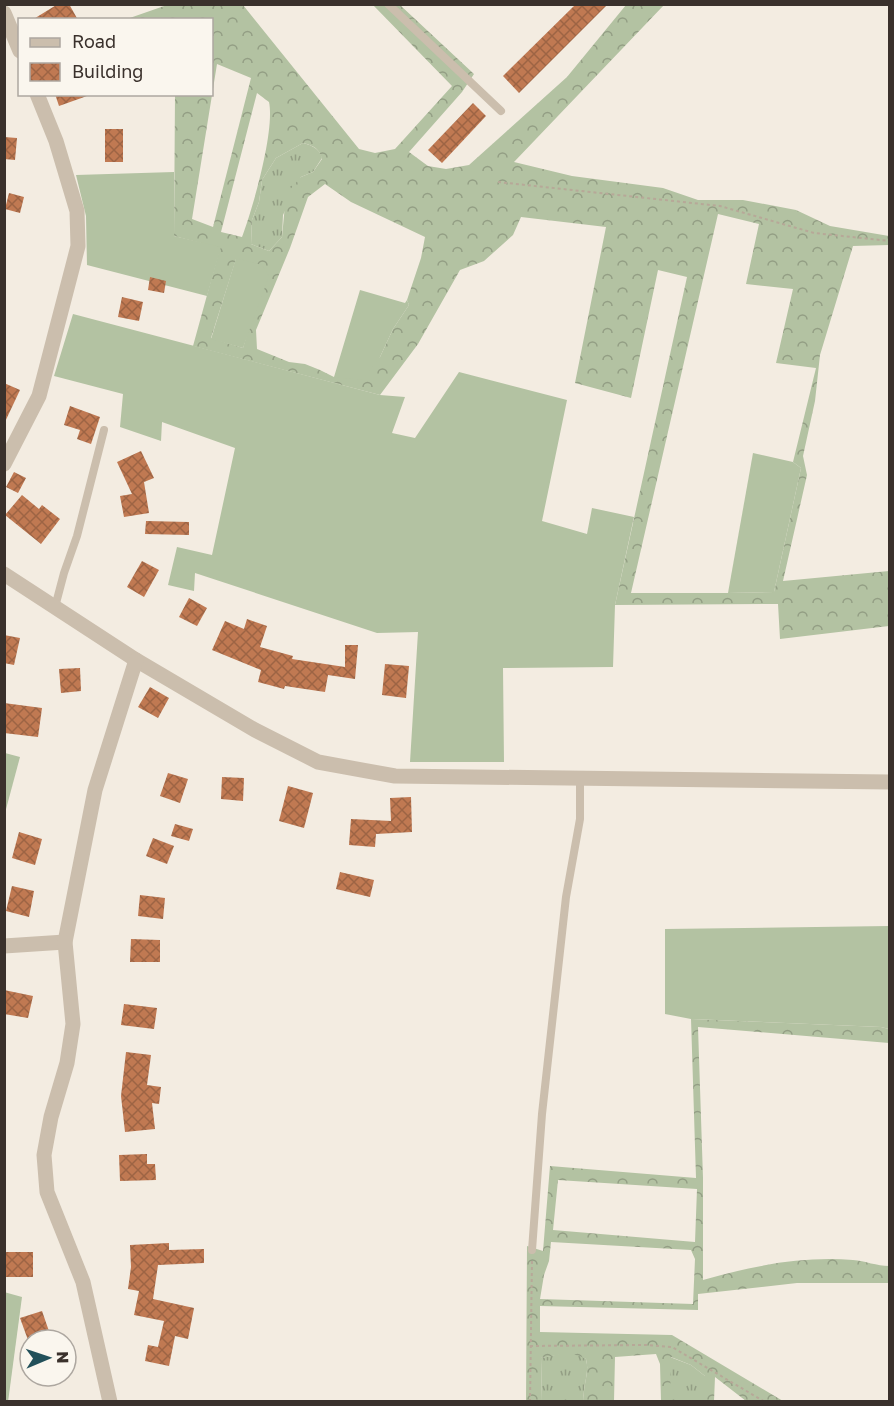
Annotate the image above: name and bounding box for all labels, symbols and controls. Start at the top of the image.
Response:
legend [18,18,213,96]
text: Road [72,30,116,52]
text: Building [72,60,143,82]
north arrow [18,1328,78,1388]
text: N [53,1351,73,1364]

